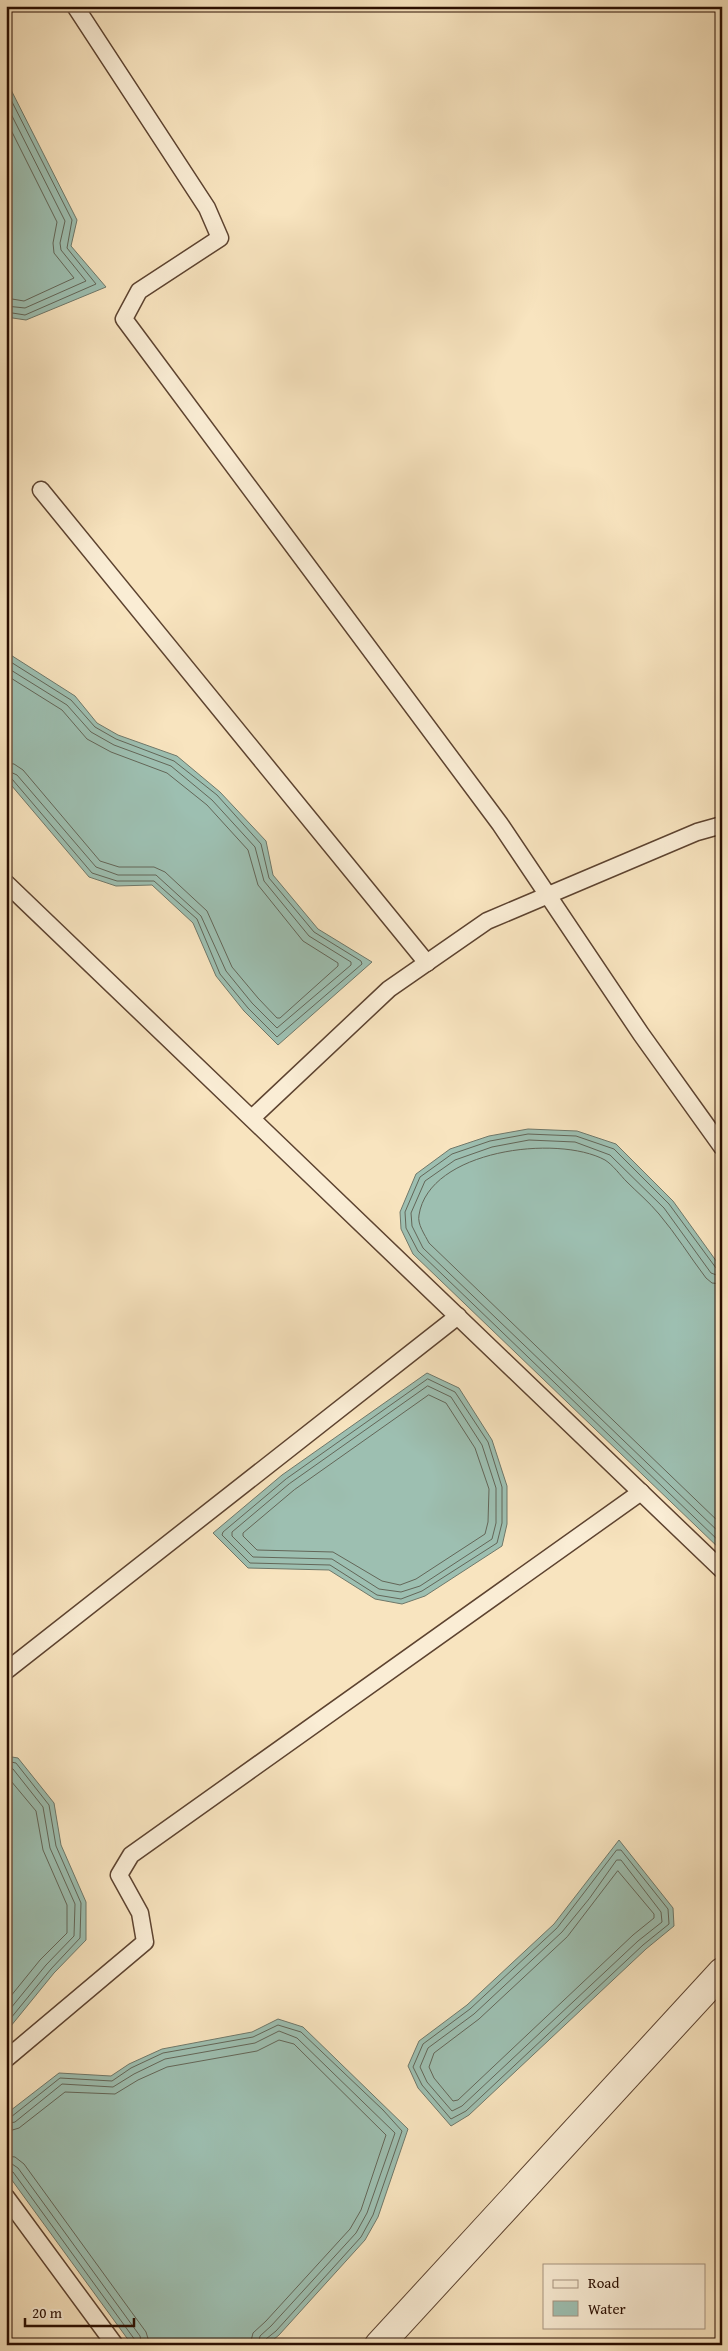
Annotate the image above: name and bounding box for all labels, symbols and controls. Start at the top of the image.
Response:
legend [543,2264,706,2328]
text: Road [588,2272,619,2293]
scale bar [25,2296,134,2328]
text: Water [588,2298,626,2319]
text: 20 m [32,2302,63,2323]

